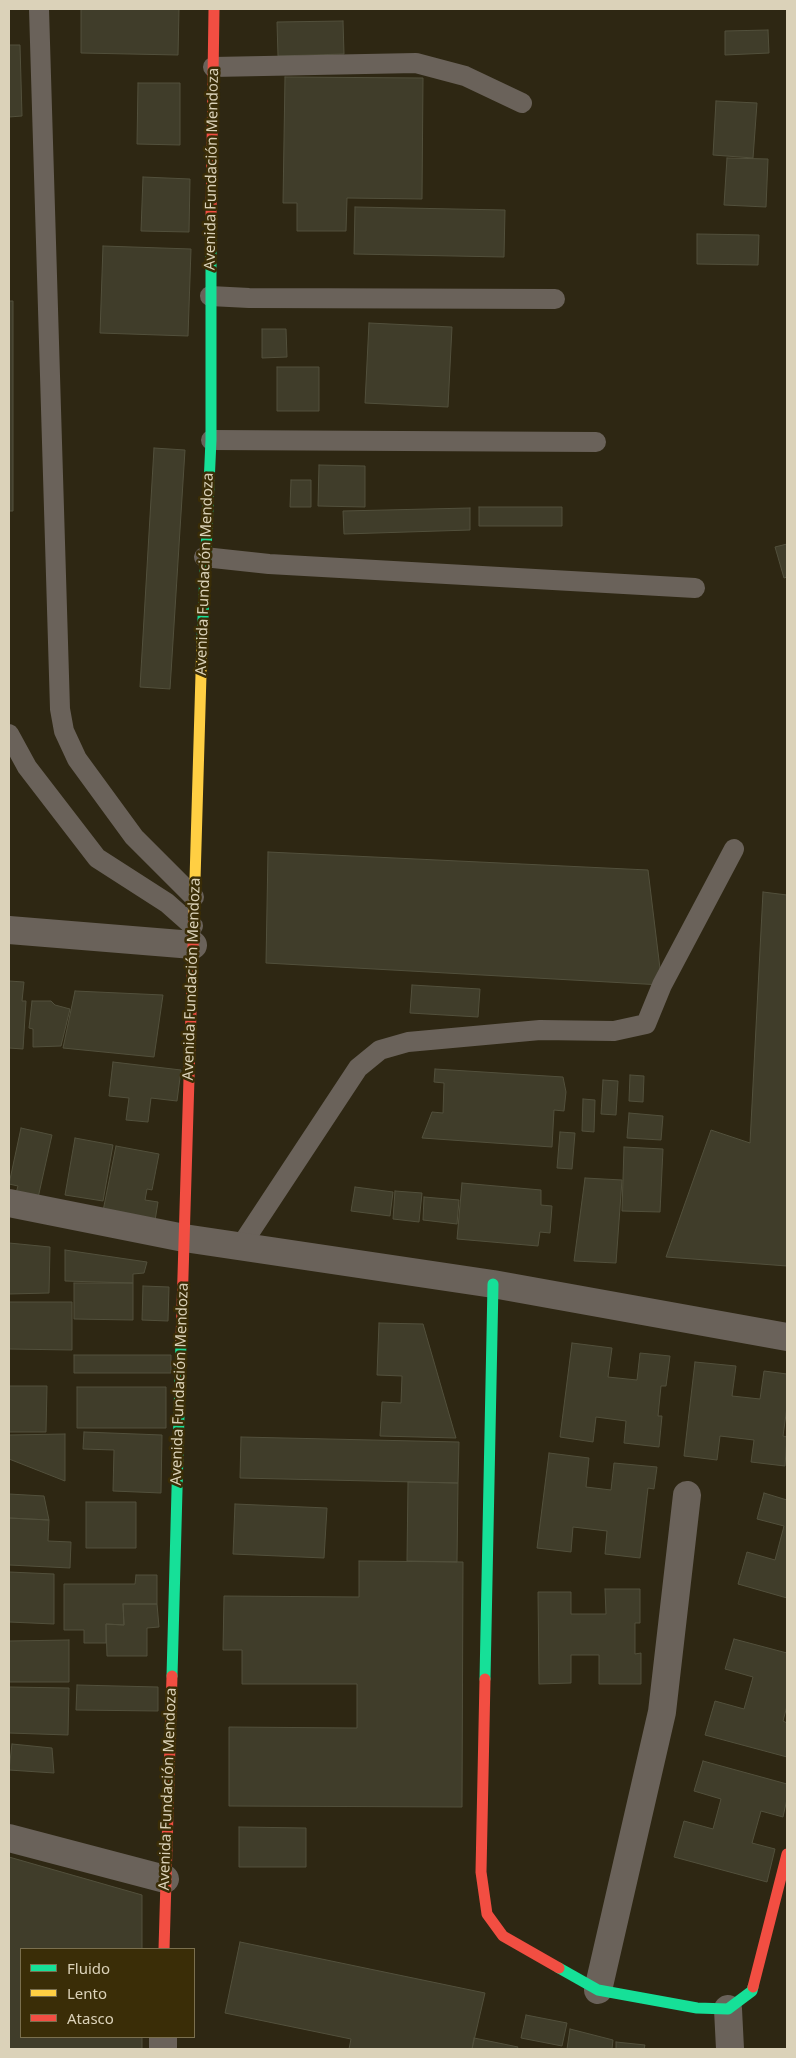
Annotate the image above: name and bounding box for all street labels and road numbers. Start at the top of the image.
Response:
street label: Avenida Fundación Mendoza [201,68,223,270]
street label: Avenida Fundación Mendoza [192,472,218,676]
street label: Avenida Fundación Mendoza [179,877,205,1081]
street label: Avenida Fundación Mendoza [167,1282,193,1486]
street label: Avenida Fundación Mendoza [155,1687,181,1891]

